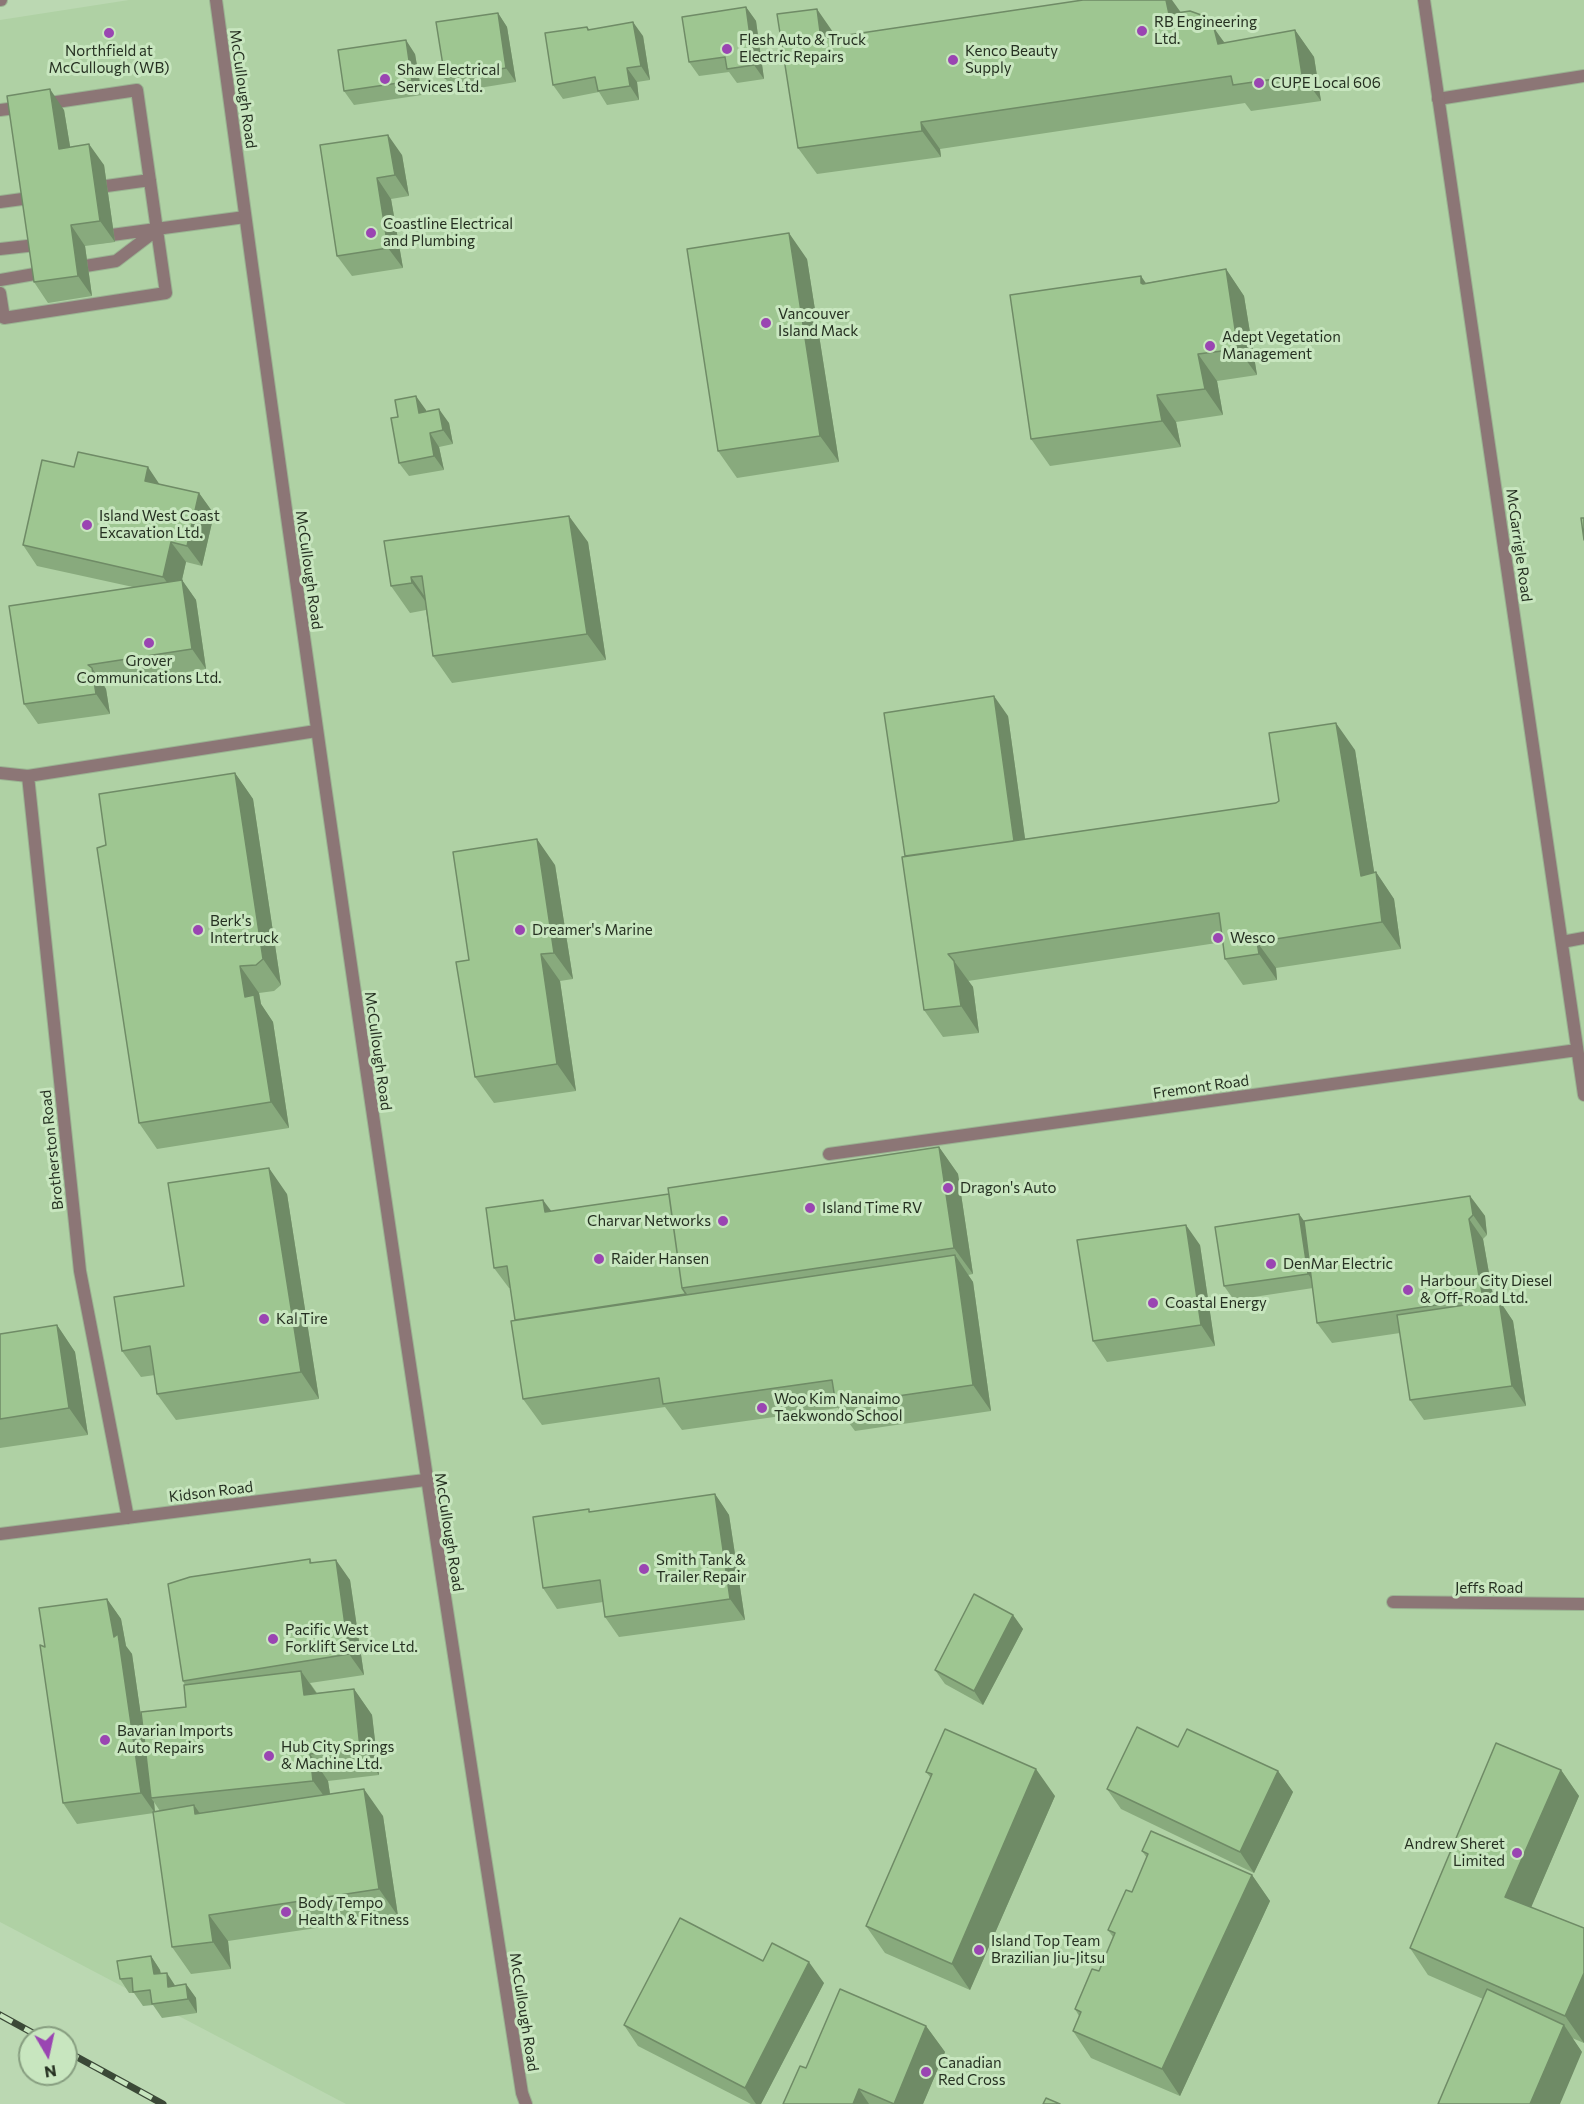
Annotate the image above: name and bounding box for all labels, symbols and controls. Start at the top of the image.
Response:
place label: RB Engineering Ltd. [1154,13,1257,48]
marker: RB Engineering Ltd. [1135,24,1149,38]
marker: Northfield at McCullough (WB) [102,26,116,40]
street label: McCullough Road [226,28,260,150]
place label: Flesh Auto & Truck Electric Repairs [739,31,866,66]
place label: Northfield at McCullough (WB) [48,42,170,77]
marker: Flesh Auto & Truck Electric Repairs [720,42,734,56]
place label: Kenco Beauty Supply [965,42,1058,77]
marker: Kenco Beauty Supply [946,53,960,67]
place label: Shaw Electrical Services Ltd. [397,61,500,96]
marker: Shaw Electrical Services Ltd. [378,72,392,86]
place label: CUPE Local 606 [1271,74,1381,92]
marker: CUPE Local 606 [1252,76,1266,90]
place label: Coastline Electrical and Plumbing [383,215,513,250]
marker: Coastline Electrical and Plumbing [364,226,378,240]
place label: Vancouver Island Mack [778,305,858,340]
marker: Vancouver Island Mack [759,316,773,330]
place label: Adept Vegetation Management [1222,328,1341,363]
marker: Adept Vegetation Management [1203,339,1217,353]
street label: McGarrigle Road [1502,487,1536,603]
place label: Island West Coast Excavation Ltd. [99,507,220,542]
street label: McCullough Road [292,509,326,631]
marker: Island West Coast Excavation Ltd. [80,518,94,532]
marker: Grover Communications Ltd. [142,636,156,650]
place label: Grover Communications Ltd. [76,652,222,687]
place label: Berk's Intertruck [210,912,279,947]
place label: Dreamer's Marine [532,921,653,939]
marker: Berk's Intertruck [191,923,205,937]
marker: Dreamer's Marine [513,923,527,937]
place label: Wesco [1230,929,1275,947]
marker: Wesco [1211,931,1225,945]
street label: McCullough Road [361,990,395,1112]
street label: Fremont Road [1152,1071,1250,1103]
street label: Brotherston Road [37,1089,67,1211]
place label: Dragon's Auto [960,1179,1057,1197]
marker: Dragon's Auto [941,1181,955,1195]
place label: Island Time RV [822,1199,922,1217]
marker: Island Time RV [803,1201,817,1215]
place label: Charvar Networks [587,1212,711,1230]
marker: Charvar Networks [716,1214,730,1228]
place label: Raider Hansen [611,1250,709,1268]
marker: Raider Hansen [592,1252,606,1266]
place label: DenMar Electric [1283,1255,1393,1273]
marker: DenMar Electric [1264,1257,1278,1271]
place label: Harbour City Diesel & Off-Road Ltd. [1420,1272,1552,1307]
marker: Harbour City Diesel & Off-Road Ltd. [1401,1283,1415,1297]
place label: Coastal Energy [1165,1294,1267,1312]
marker: Coastal Energy [1146,1296,1160,1310]
place label: Kal Tire [276,1310,328,1328]
marker: Kal Tire [257,1312,271,1326]
place label: Woo Kim Nanaimo Taekwondo School [774,1390,903,1425]
marker: Woo Kim Nanaimo Taekwondo School [755,1401,769,1415]
street label: McCullough Road [431,1471,467,1593]
street label: Kidson Road [168,1478,254,1506]
place label: Smith Tank & Trailer Repair [656,1551,747,1586]
marker: Smith Tank & Trailer Repair [637,1562,651,1576]
street label: Jeffs Road [1455,1579,1523,1597]
place label: Pacific West Forklift Service Ltd. [285,1621,418,1656]
marker: Pacific West Forklift Service Ltd. [266,1632,280,1646]
place label: Bavarian Imports Auto Repairs [117,1722,233,1757]
marker: Bavarian Imports Auto Repairs [98,1733,112,1747]
place label: Hub City Springs & Machine Ltd. [281,1738,394,1773]
marker: Hub City Springs & Machine Ltd. [262,1749,276,1763]
place label: Andrew Sheret Limited [1404,1835,1505,1870]
marker: Andrew Sheret Limited [1510,1846,1524,1860]
place label: Body Tempo Health & Fitness [298,1894,409,1929]
marker: Body Tempo Health & Fitness [279,1905,293,1919]
place label: Island Top Team Brazilian Jiu-Jitsu [991,1932,1105,1967]
marker: Island Top Team Brazilian Jiu-Jitsu [972,1943,986,1957]
street label: McCullough Road [506,1951,542,2073]
north arrow [18,2026,78,2086]
place label: Canadian Red Cross [938,2054,1005,2089]
text: N [43,2062,58,2083]
marker: Canadian Red Cross [919,2065,933,2079]

